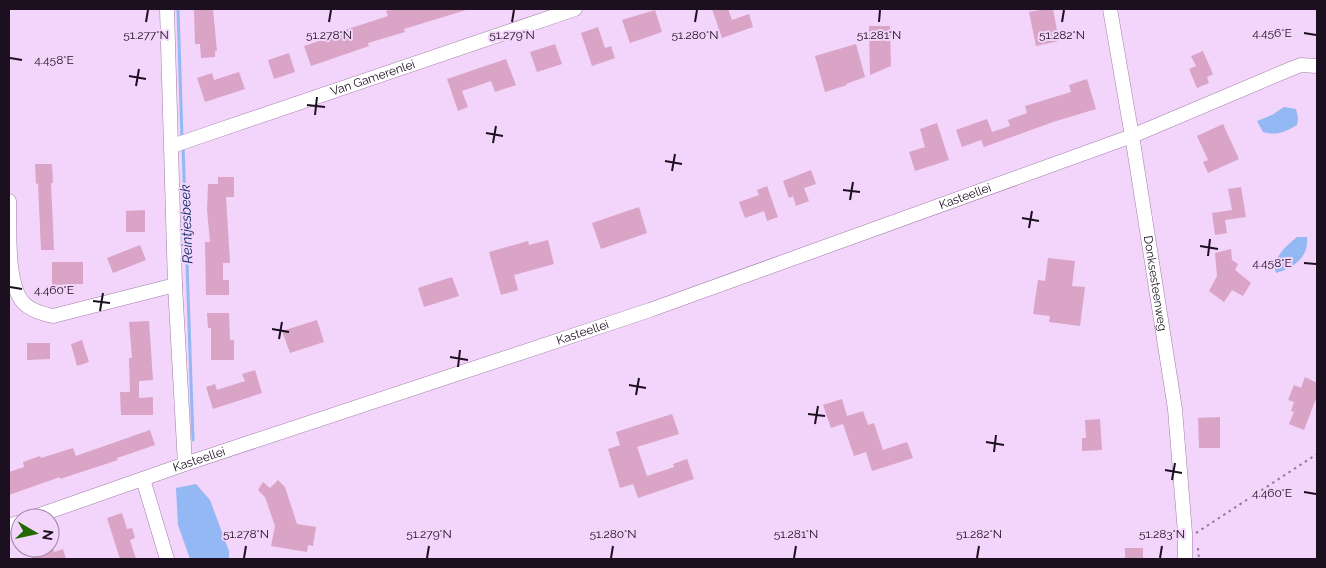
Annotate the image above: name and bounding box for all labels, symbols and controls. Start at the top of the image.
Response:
text: 4.456°E [1252,26,1292,40]
text: 51.277°N [123,28,169,42]
text: 51.278°N [306,28,352,42]
text: 51.279°N [489,28,535,42]
text: 51.280°N [672,28,718,42]
text: 51.281°N [857,28,901,42]
text: 51.282°N [1039,28,1085,42]
text: 4.458°E [34,53,74,67]
street label: Van Gamerenlei [329,57,417,99]
street label: Kasteellei [937,180,993,212]
water label: Reintjesbeek [177,184,195,264]
street label: Donksesteenweg [1141,234,1170,332]
text: 4.458°E [1252,256,1292,270]
text: 4.460°E [34,283,74,297]
street label: Kasteellei [555,317,611,348]
street label: Kasteellei [171,444,227,475]
text: 4.460°E [1252,486,1292,500]
north arrow [10,508,60,558]
text: 51.278°N [223,527,269,541]
text: 51.279°N [406,527,452,541]
text: 51.280°N [590,527,636,541]
text: 51.281°N [774,527,818,541]
text: 51.282°N [956,527,1002,541]
text: 51.283°N [1139,527,1185,541]
text: N [39,529,57,542]

